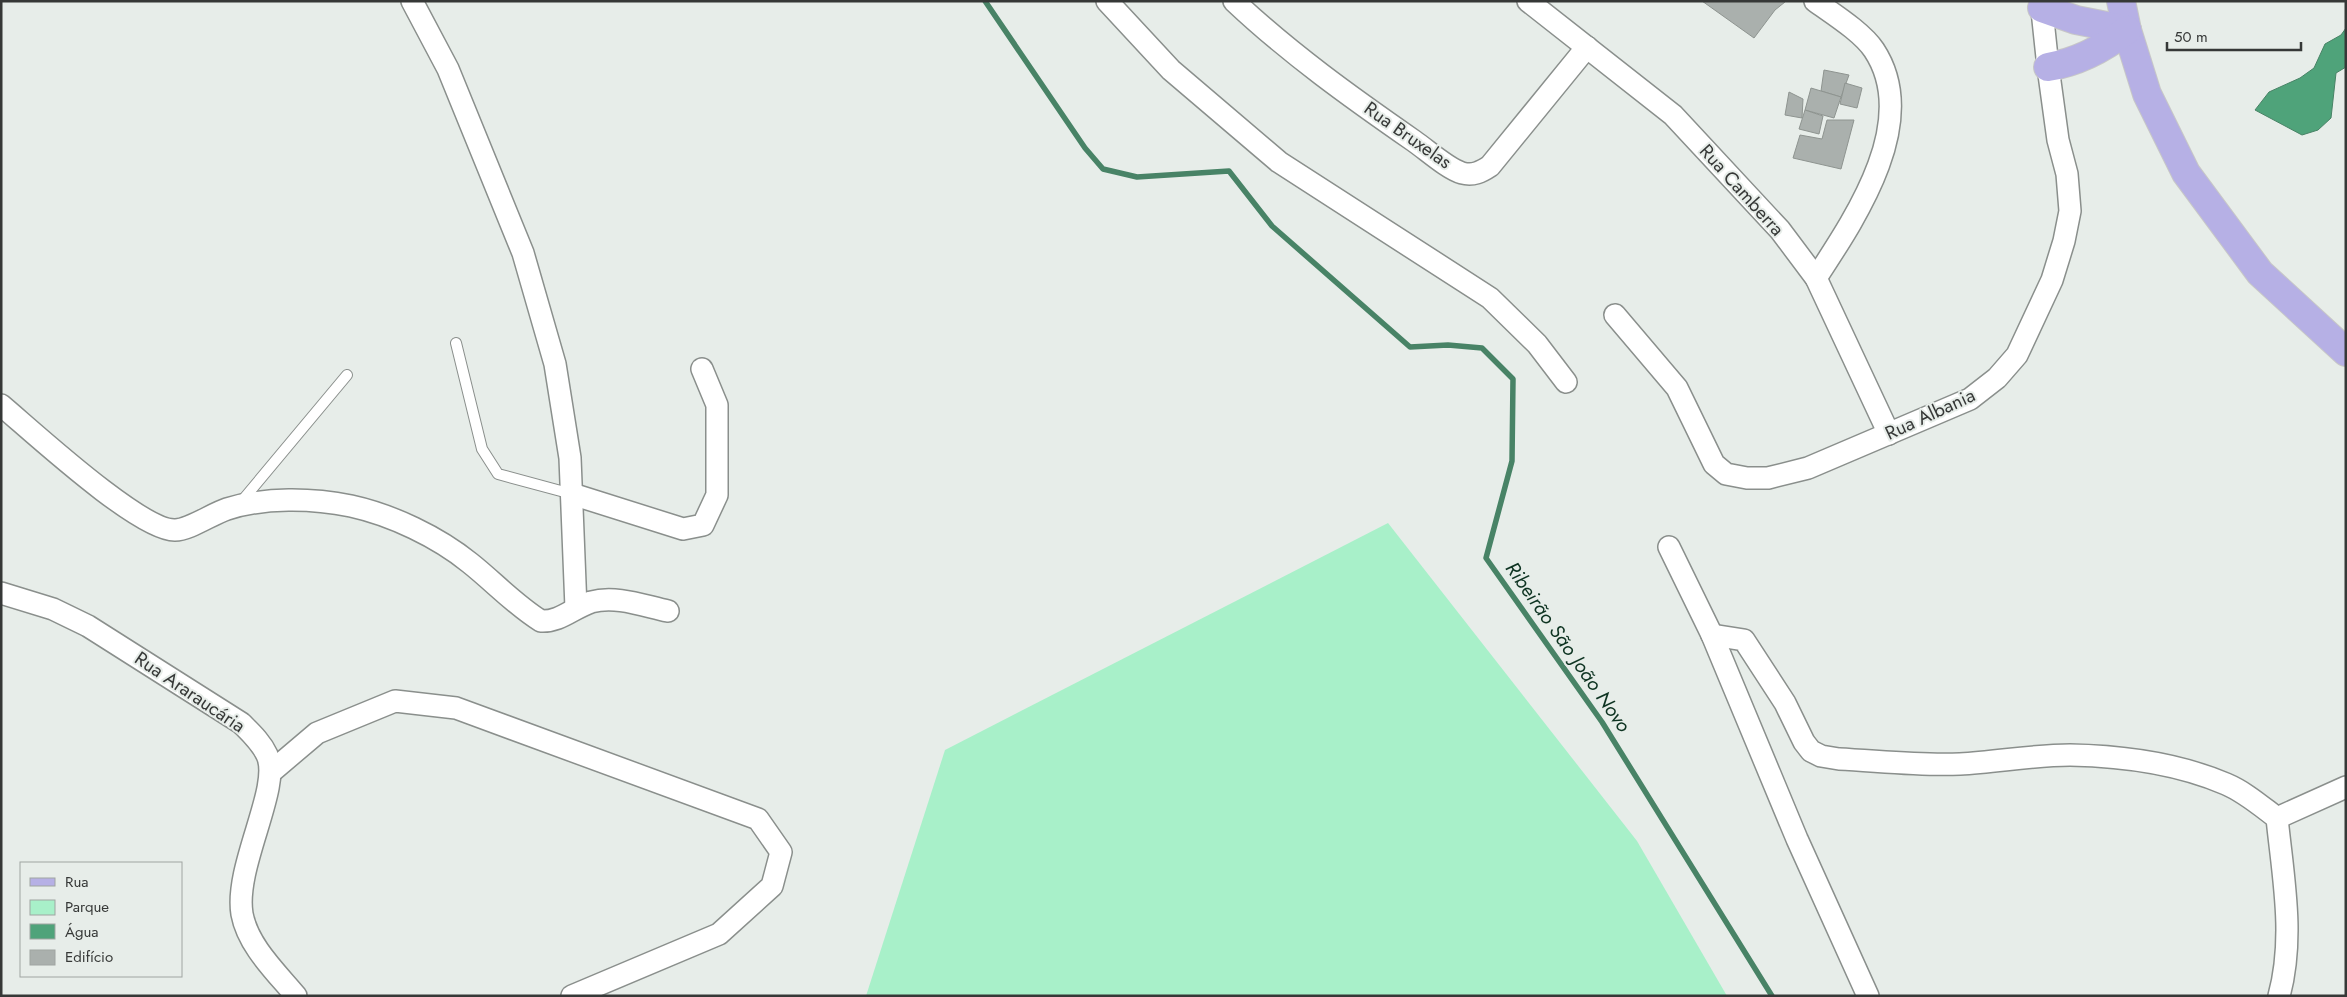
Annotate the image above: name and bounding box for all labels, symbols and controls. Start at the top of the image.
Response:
scale bar [2167,20,2301,52]
text: 50 m [2174,26,2208,48]
street label: Rua Bruxelas [1359,95,1457,175]
street label: Rua Camberra [1693,138,1791,242]
street label: Rua Albania [1881,381,1979,447]
water label: Ribeirão São João Novo [1498,556,1638,738]
street label: Rua Araraucária [129,645,251,739]
legend [20,862,182,977]
text: Rua [65,871,89,893]
text: Parque [65,896,109,918]
text: Água [65,921,99,943]
text: Edifício [65,946,113,968]

